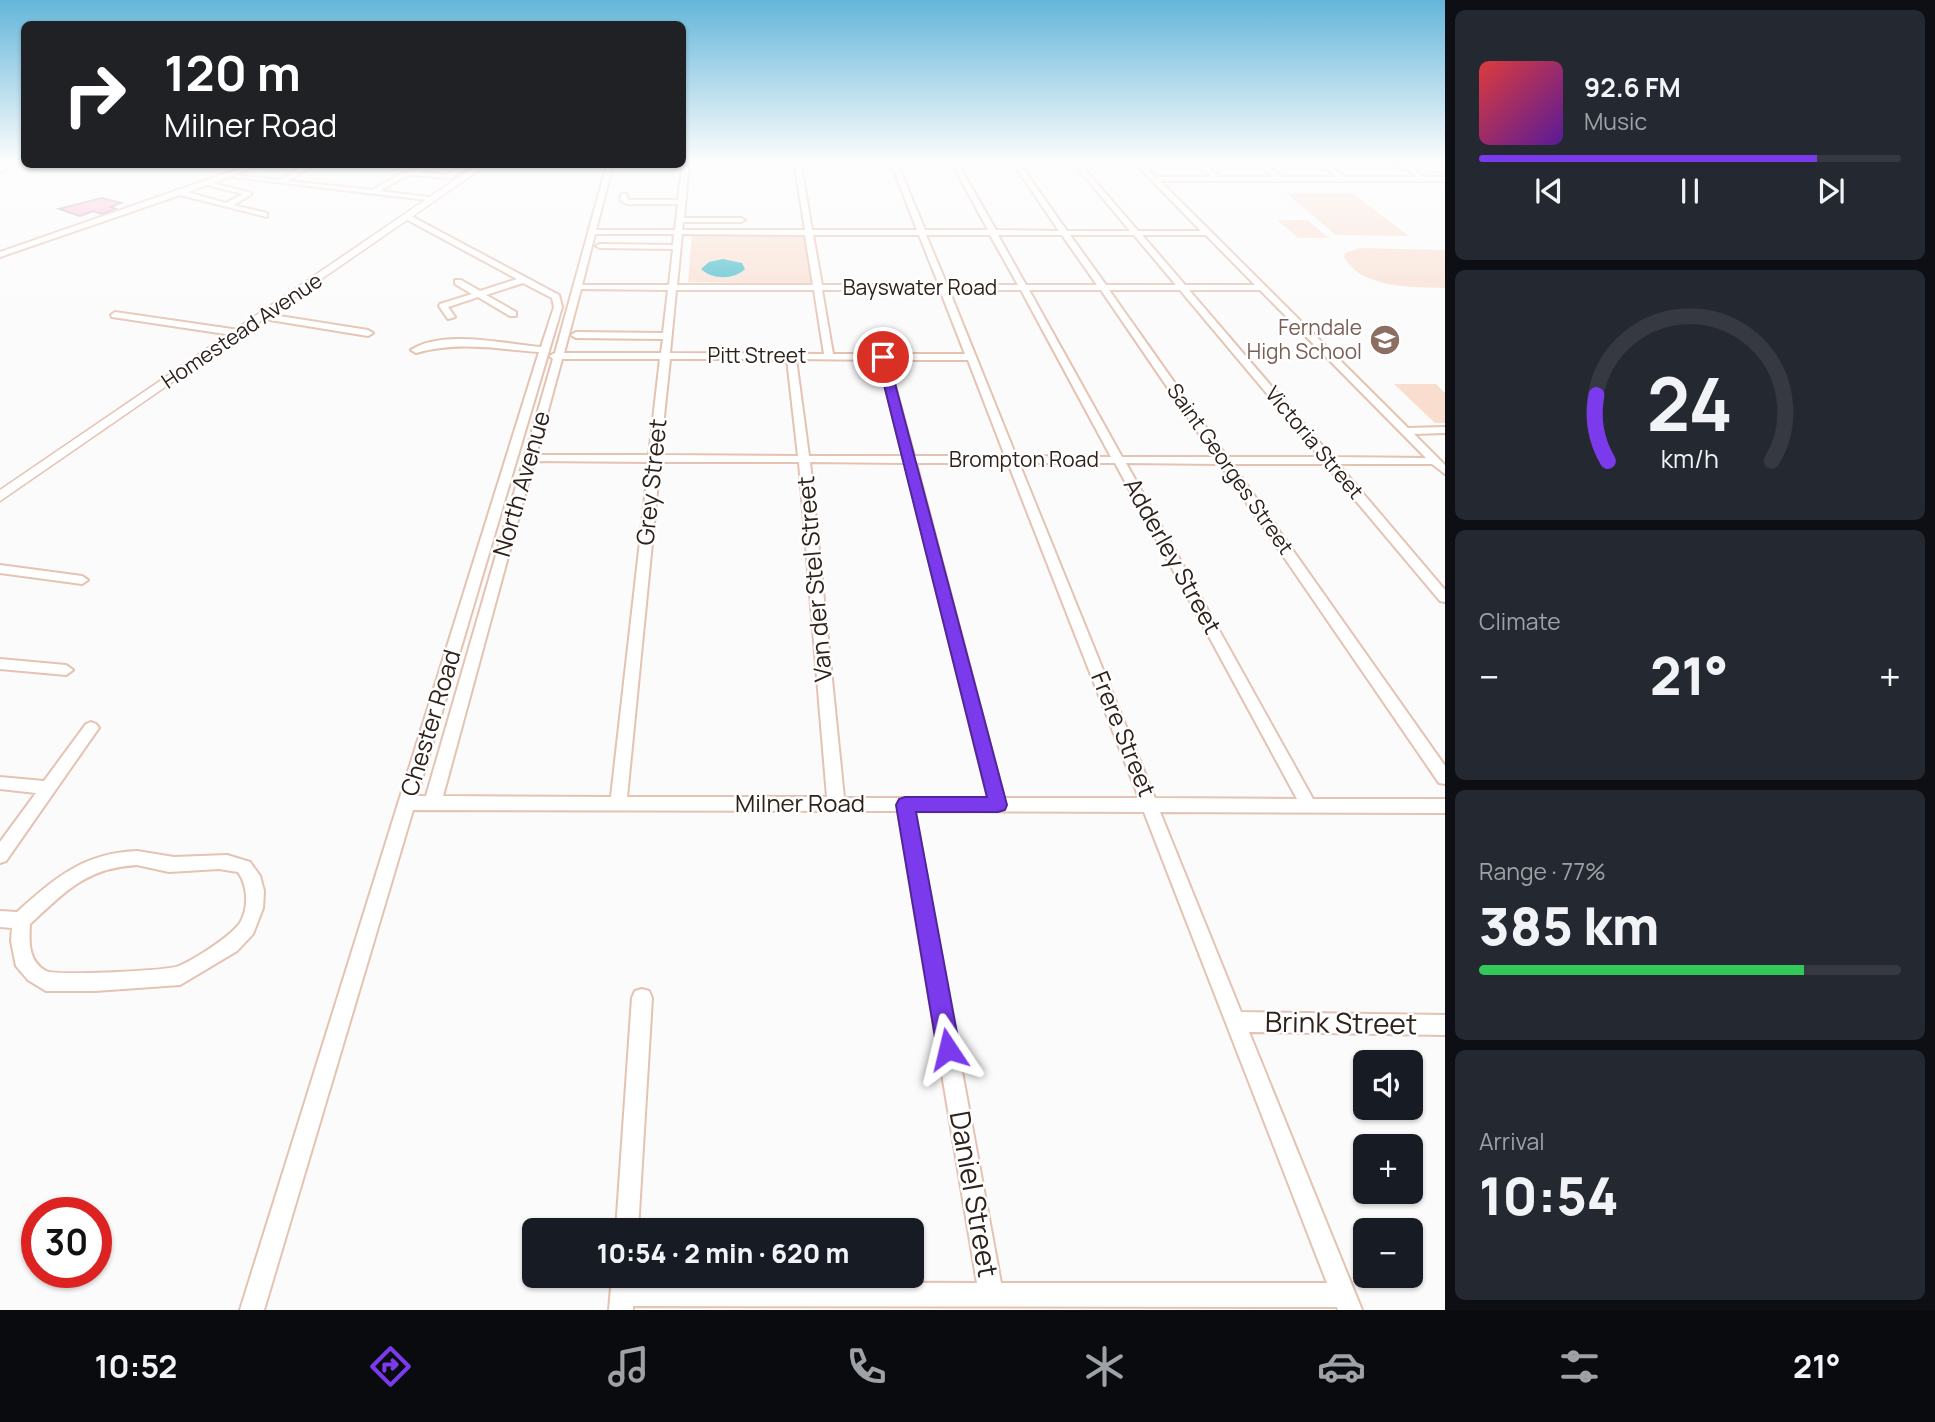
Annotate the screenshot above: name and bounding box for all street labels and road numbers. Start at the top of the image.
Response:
street label: Homestead Avenue [156,266,327,394]
street label: Bayswater Road [843,273,997,301]
street label: Pitt Street [707,341,807,369]
street label: Saint Georges Street [1161,377,1300,560]
street label: Victoria Street [1259,380,1370,505]
street label: North Avenue [484,407,557,560]
street label: Grey Street [627,417,674,547]
street label: Brompton Road [949,445,1099,473]
street label: Adderley Street [1117,471,1230,639]
street label: Van der Stel Street [788,475,839,683]
street label: Chester Road [392,645,468,800]
street label: Frere Street [1084,666,1164,801]
street label: Milner Road [735,786,865,819]
street label: Brink Street [1265,1002,1417,1042]
street label: Daniel Street [942,1108,1008,1280]

